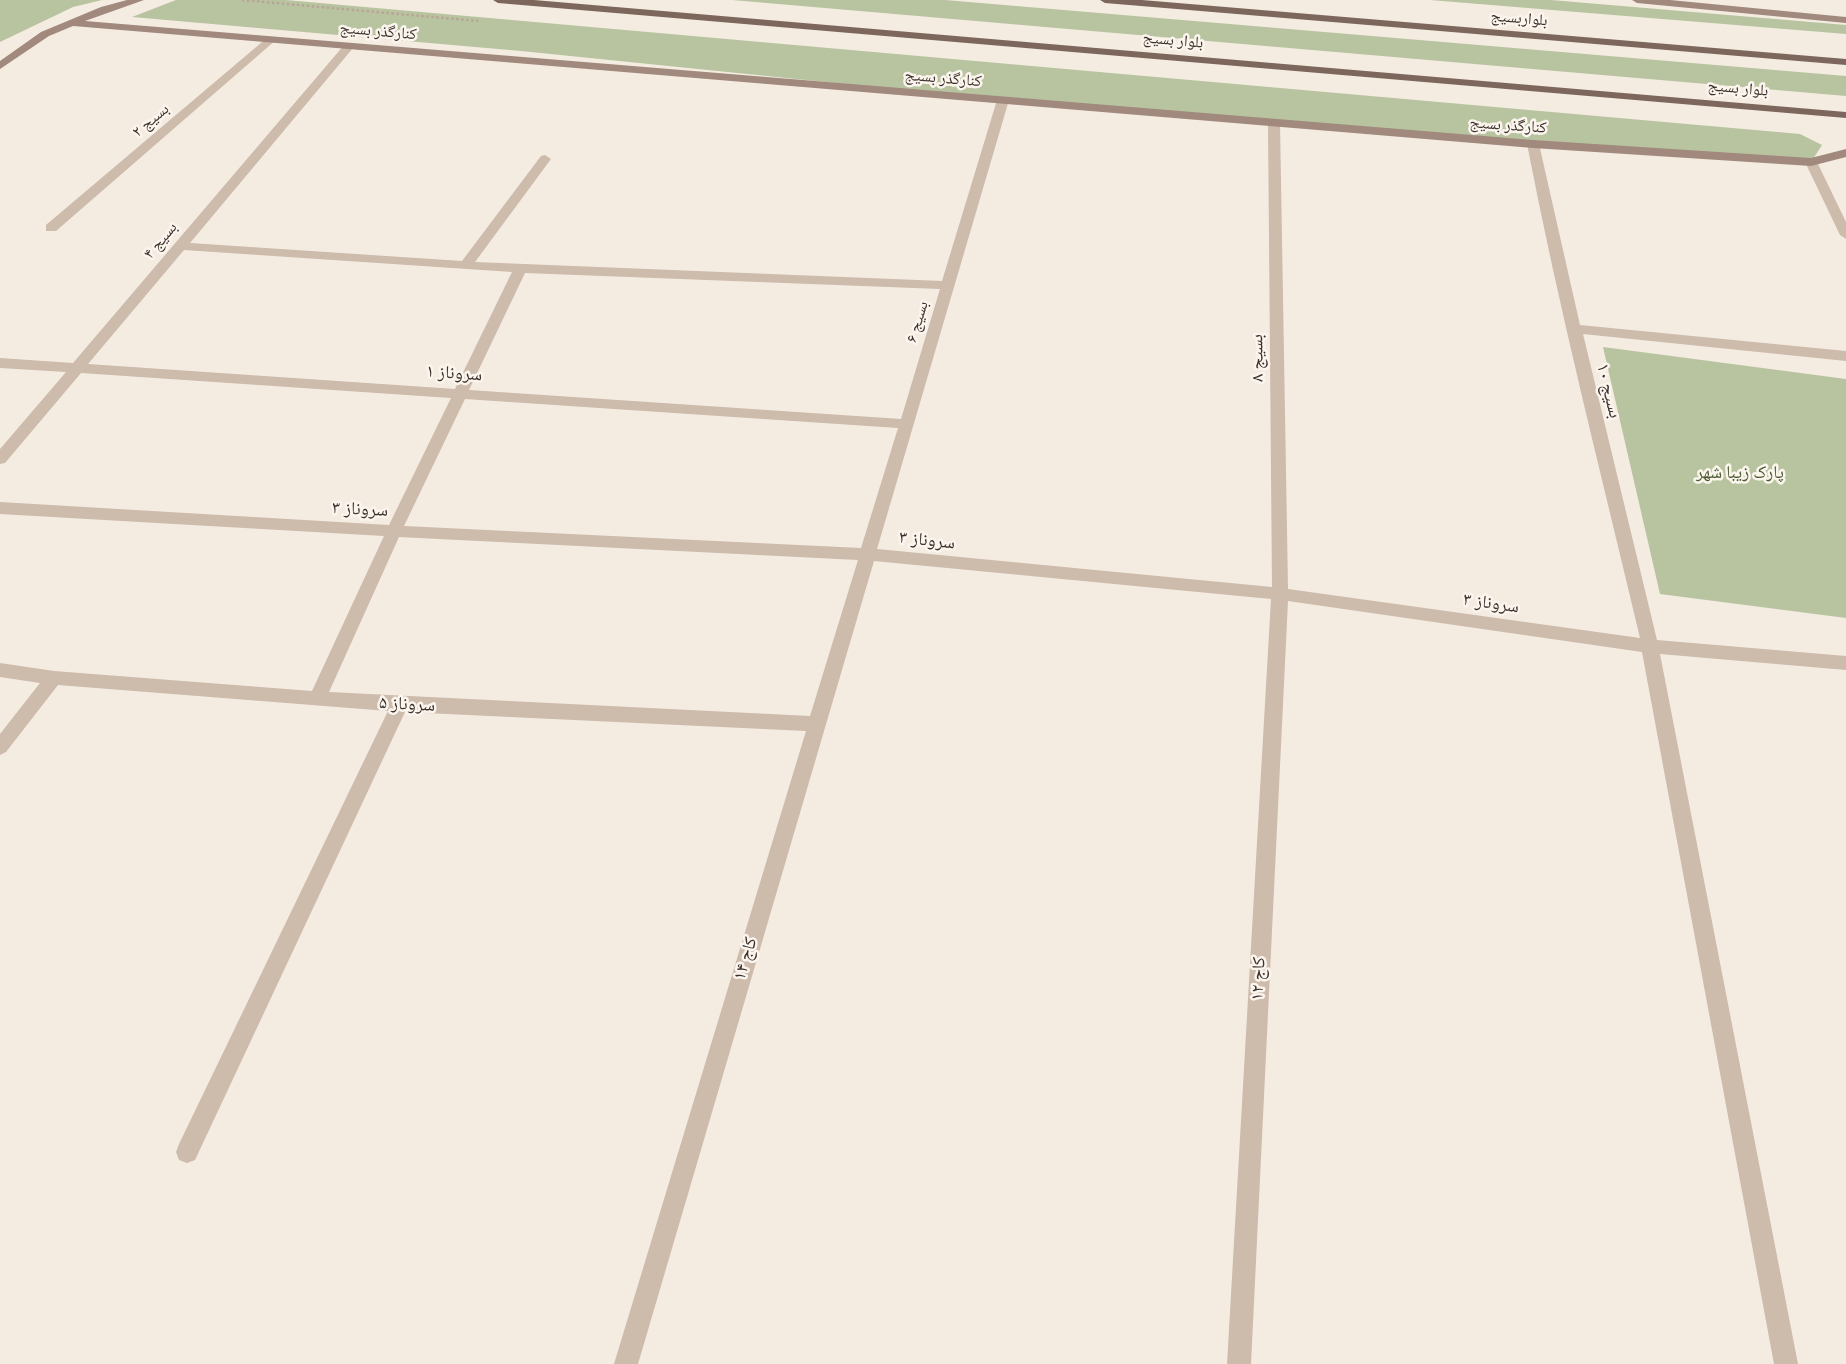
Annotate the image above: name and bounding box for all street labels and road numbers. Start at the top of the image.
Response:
street label: بلواربسیج [1490,7,1548,31]
street label: کنارگذر بسیج [339,19,417,45]
street label: بلوار بسیج [1142,29,1204,53]
street label: کنارگذر بسیج [904,66,982,92]
street label: بلوار بسیج [1707,77,1769,101]
street label: بسیج ۲ [129,100,173,142]
street label: کنارگذر بسیج [1469,114,1547,138]
street label: بسیج ۴ [140,219,182,263]
street label: بسیج ۶ [903,299,933,345]
street label: بسیج ۸ [1247,334,1269,382]
street label: سروناز ۱ [425,361,483,387]
street label: بسیج ۱۰ [1591,361,1625,421]
street label: سروناز ۳ [331,498,389,522]
street label: سروناز ۳ [898,527,956,555]
street label: سروناز ۳ [1462,589,1520,619]
street label: سروناز ۵ [378,693,436,717]
street label: کاج ۱۴ [729,935,763,983]
street label: کاج ۱۲ [1247,957,1271,1001]

